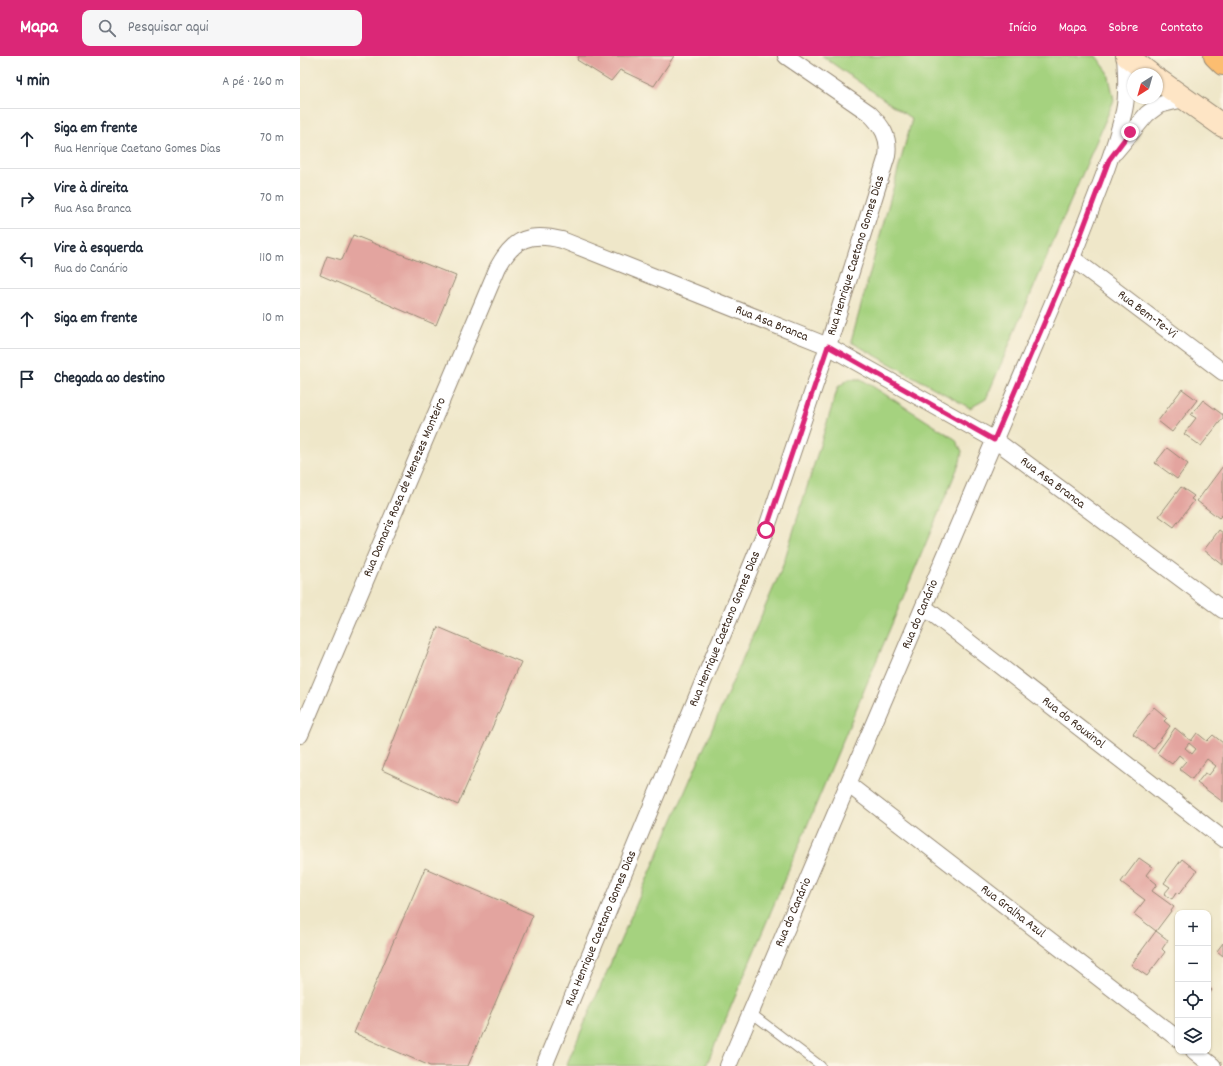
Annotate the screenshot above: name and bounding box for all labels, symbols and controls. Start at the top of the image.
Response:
search box [82,10,362,46]
text: Mapa [20,15,58,42]
icon: search [96,17,118,39]
text: Pesquisar aqui [128,17,209,39]
text: Início [1009,18,1037,38]
text: Mapa [1059,18,1086,38]
text: Sobre [1108,18,1138,38]
text: Contato [1160,18,1203,38]
north arrow [1127,68,1163,104]
text: 4 min [16,70,50,94]
text: A pé · 260 m [222,73,284,92]
text: Siga em frente [54,118,137,140]
route end [1121,123,1139,141]
icon: ahead [16,128,38,150]
text: 70 m [260,129,284,148]
text: Rua Henrique Caetano Gomes Dias [54,140,221,159]
street label: Rua Henrique Caetano Gomes Dias [822,173,890,338]
text: Vire à direita [54,178,128,200]
icon: right [16,188,38,210]
text: 70 m [260,189,284,208]
text: Rua Asa Branca [54,200,131,219]
text: Vire à esquerda [54,238,143,260]
icon: left [16,248,38,270]
text: 110 m [259,249,284,268]
text: Rua do Canário [54,260,128,279]
street label: Rua Bem-Te-Vi [1113,286,1181,344]
street label: Rua Asa Branca [732,300,812,347]
icon: ahead [16,308,38,330]
text: Siga em frente [54,308,137,330]
text: 10 m [262,309,284,328]
icon: arrive [16,368,38,390]
text: Chegada ao destino [54,368,165,390]
street label: Rua Damaris Rosa de Menezes Monteiro [358,394,451,580]
street label: Rua Asa Branca [1016,452,1090,514]
route start [757,521,775,539]
street label: Rua Henrique Caetano Gomes Dias [684,548,766,710]
street label: Rua do Canário [897,576,944,652]
street label: Rua do Rouxinol [1038,692,1109,754]
street label: Rua Henrique Caetano Gomes Dias [560,848,642,1009]
street label: Rua do Canário [770,874,817,950]
street label: Rua Gralha Azul [976,880,1049,943]
map controls [1175,910,1211,1054]
button: + [1175,910,1211,946]
button: − [1175,946,1211,982]
button: locate [1175,982,1211,1018]
button: layers [1175,1018,1211,1054]

